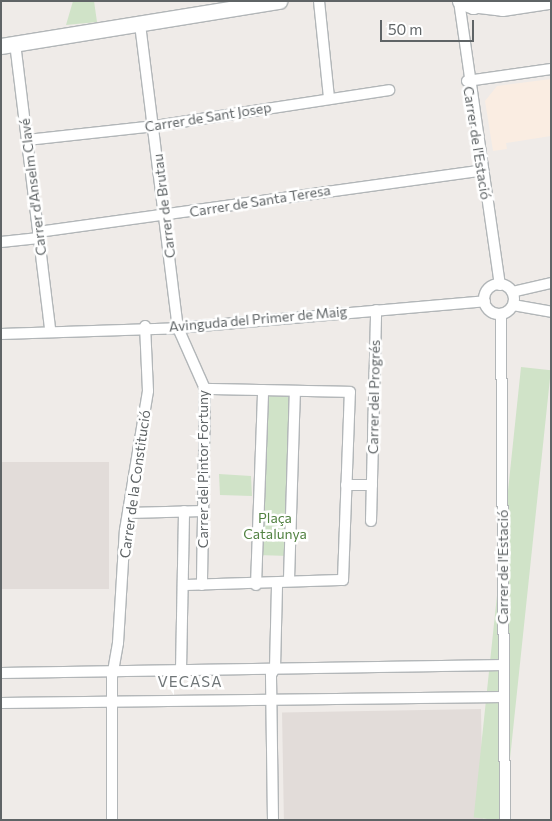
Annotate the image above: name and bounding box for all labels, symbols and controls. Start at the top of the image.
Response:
scale bar [382,10,476,42]
text: 50 m [388,20,422,38]
street label: Carrer de l'Estació [460,85,494,201]
street label: Carrer de Sant Josep [143,99,273,135]
street label: Carrer d'Anselm Clavé [16,117,50,257]
street label: Carrer de Brutau [149,153,179,259]
street label: Carrer de Santa Teresa [188,182,332,220]
street label: Avinguda del Primer de Maig [168,303,348,335]
street label: Carrer del Progrés [365,340,383,454]
street label: Carrer del Pintor Fortuny [195,390,211,548]
street label: Carrer de la Constitució [116,409,154,559]
park label: Plaça Catalunya [243,510,307,542]
street label: Carrer de l'Estació [495,510,511,624]
district label: VECASA [157,673,223,691]

